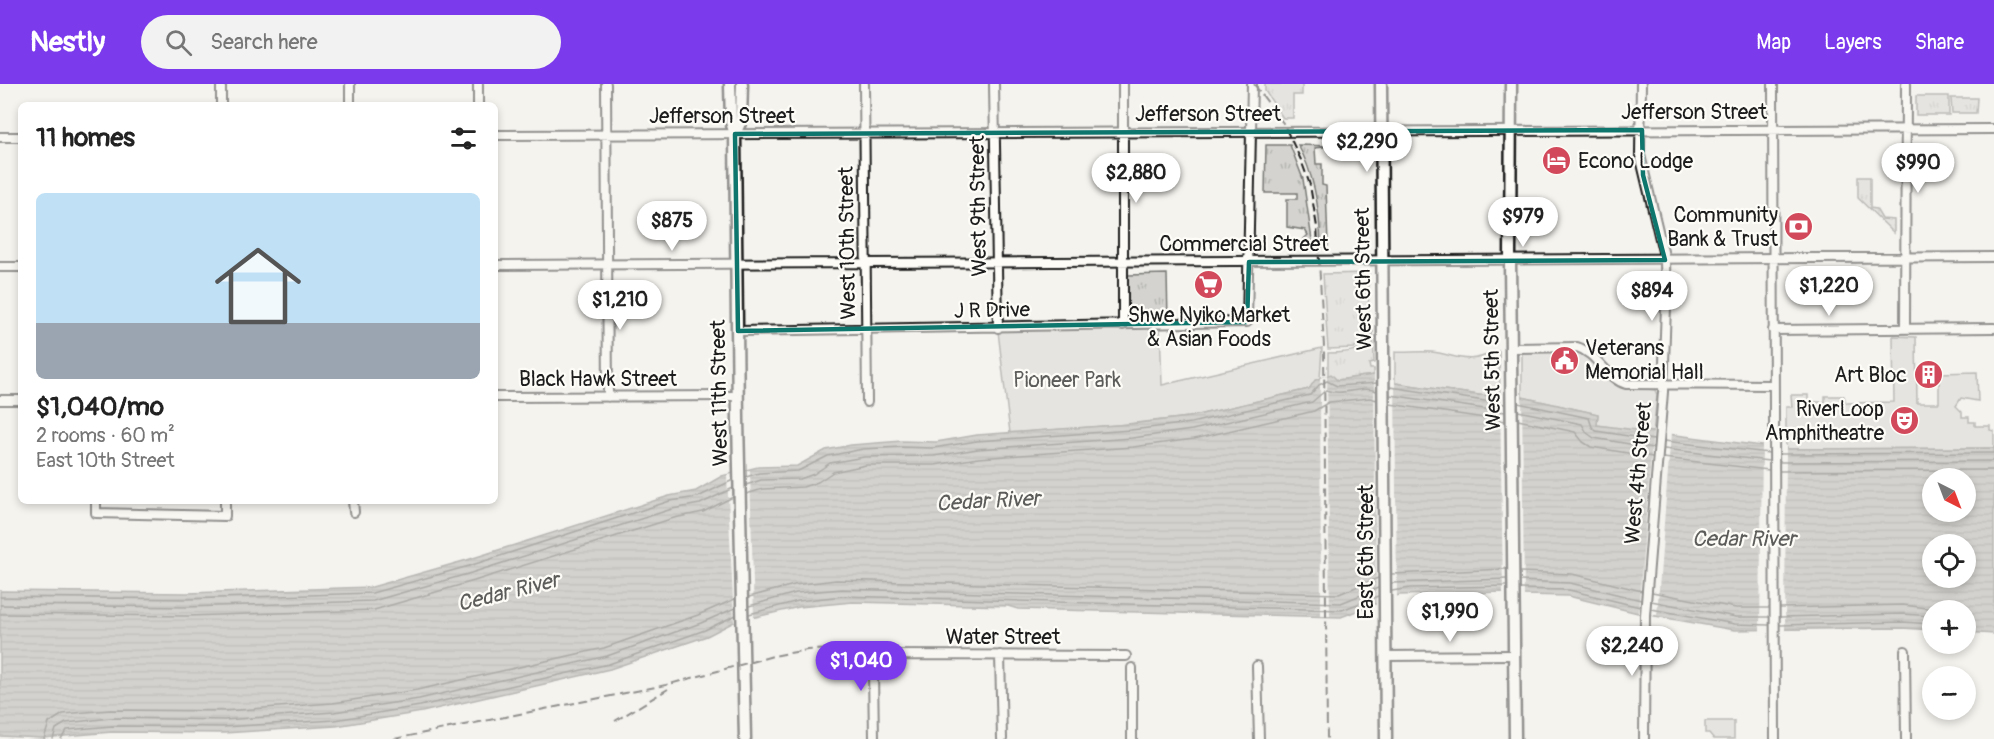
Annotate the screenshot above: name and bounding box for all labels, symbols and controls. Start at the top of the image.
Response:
search box [141,15,561,69]
text: Nestly [30,25,105,60]
icon: search [162,26,195,59]
text: Search here [210,28,318,56]
text: Map [1756,29,1791,56]
text: Layers [1824,29,1882,56]
text: Share [1915,29,1964,56]
street label: Jefferson Street [1621,99,1767,126]
street label: Jefferson Street [1135,101,1281,128]
street label: Jefferson Street [649,103,795,130]
text: 11 homes [36,122,135,154]
icon: filters [447,122,480,155]
pin: $2,290 [1318,122,1416,173]
text: $2,290 [1336,129,1398,154]
street label: West 9th Street [964,135,993,277]
pin: $990 [1882,143,1954,194]
hotel icon: Econo Lodge [1541,145,1573,177]
place label: Econo Lodge [1578,148,1694,175]
text: $990 [1895,150,1941,175]
pin: $2,880 [1087,153,1185,204]
text: $2,880 [1106,160,1166,185]
street label: West 10th Street [833,166,862,320]
pin: $979 [1487,197,1559,248]
pin: $875 [636,201,708,252]
place label: Community Bank & Trust [1667,202,1779,253]
text: $979 [1502,204,1544,229]
street label: West 6th Street [1349,207,1378,351]
text: $875 [651,208,693,233]
bank icon: Community Bank & Trust [1783,211,1815,243]
street label: Commercial Street [1159,231,1329,258]
icon: home [204,232,312,340]
pin: $1,220 [1780,266,1878,317]
supermarket icon: Shwe Nyiko Market & Asian Foods [1193,268,1225,300]
pin: $894 [1616,271,1688,322]
text: $1,220 [1799,273,1859,298]
text: $894 [1631,278,1673,303]
pin: $1,210 [571,280,669,331]
text: $1,210 [592,287,648,312]
street label: West 5th Street [1478,288,1507,431]
street label: J R Drive [954,296,1031,325]
place label: Shwe Nyiko Market & Asian Foods [1128,302,1291,353]
street label: West 11th Street [705,319,734,467]
place label: Veterans Memorial Hall [1585,335,1704,386]
public building icon: Veterans Memorial Hall [1548,344,1580,376]
building icon: Art Bloc [1912,359,1944,391]
place label: Art Bloc [1834,362,1907,389]
street label: Black Hawk Street [519,366,678,393]
park label: Pioneer Park [1013,367,1121,394]
text: $1,040/mo [36,391,164,423]
place label: RiverLoop Amphitheatre [1765,396,1885,447]
street label: West 4th Street [1619,400,1658,545]
theatre icon: RiverLoop Amphitheatre [1889,405,1921,437]
text: 2 rooms · 60 m² [36,423,175,448]
text: East 10th Street [36,448,175,473]
north arrow [1922,468,1976,522]
map controls [1922,468,1976,720]
water label: Cedar River [935,484,1044,518]
street label: East 6th Street [1353,484,1380,620]
water label: Cedar River [1692,525,1799,553]
button: locate [1922,534,1976,588]
water label: Cedar River [454,565,565,618]
pin: $1,990 [1401,592,1499,643]
text: $1,990 [1421,599,1479,624]
button: + [1922,600,1976,654]
street label: Water Street [946,624,1061,651]
pin: $2,240 [1583,626,1681,677]
text: $2,240 [1600,633,1664,658]
pin: $1,040 [812,641,910,692]
text: $1,040 [830,648,892,673]
button: − [1922,666,1976,720]

